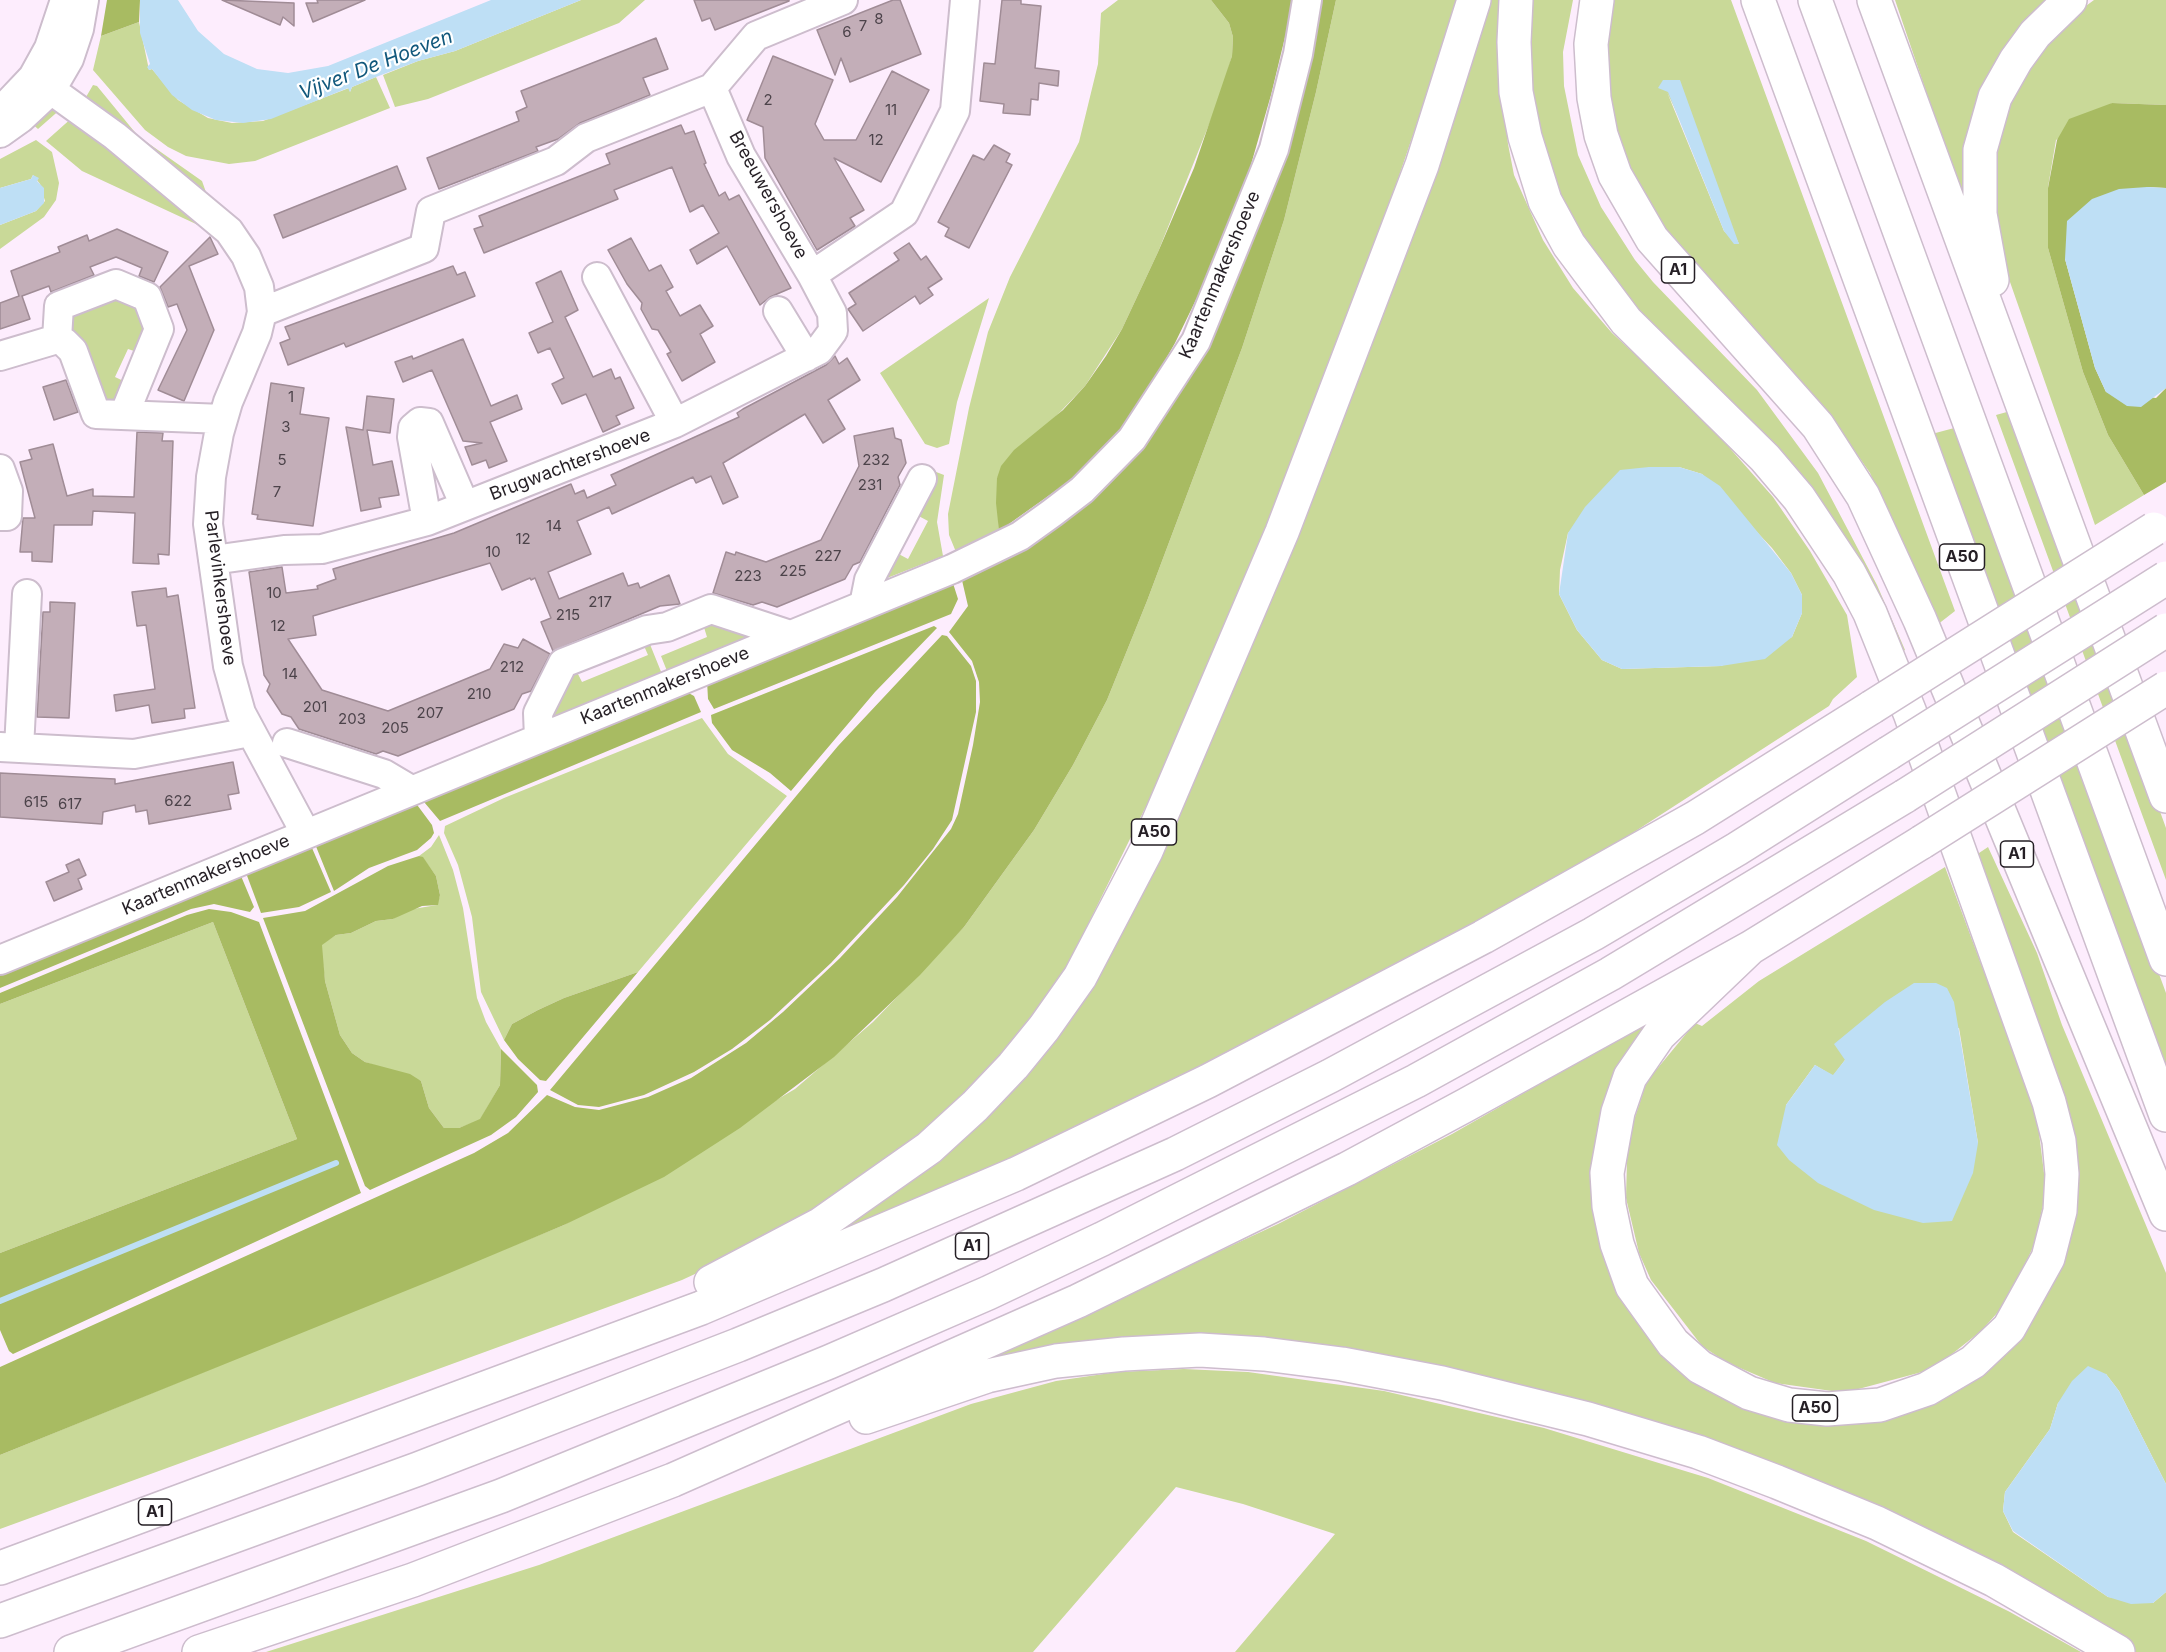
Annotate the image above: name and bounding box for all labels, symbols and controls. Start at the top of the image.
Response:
house number: 8 [874,10,884,28]
house number: 7 [859,17,867,35]
house number: 6 [842,23,852,41]
water label: Vijver De Hoeven [296,25,456,105]
house number: 2 [763,91,773,109]
house number: 11 [885,101,897,119]
street label: Breeuwershoeve [724,127,812,263]
house number: 12 [868,131,884,149]
street label: Kaartenmakershoeve [1175,188,1265,362]
road number: A1 [1662,257,1694,283]
house number: 1 [288,388,294,406]
house number: 3 [281,418,291,436]
street label: Brugwachtershoeve [487,424,653,506]
house number: 5 [277,451,287,469]
house number: 232 [862,451,890,469]
house number: 231 [858,476,882,494]
house number: 7 [273,483,281,501]
street label: Parlevinkershoeve [200,509,240,667]
house number: 14 [546,517,562,535]
house number: 12 [515,530,531,548]
house number: 10 [485,543,501,561]
road number: A50 [1940,544,1984,570]
house number: 227 [815,547,841,565]
house number: 225 [779,562,807,580]
house number: 223 [734,567,762,585]
house number: 10 [266,584,282,602]
house number: 217 [588,593,612,611]
house number: 215 [556,606,580,624]
house number: 12 [270,617,286,635]
street label: Kaartenmakershoeve [577,642,753,730]
house number: 212 [500,658,524,676]
house number: 14 [282,665,298,683]
house number: 210 [467,685,491,703]
house number: 201 [303,698,327,716]
house number: 207 [417,704,443,722]
house number: 203 [338,710,366,728]
house number: 205 [381,719,409,737]
house number: 622 [164,792,192,810]
house number: 615 [24,793,48,811]
house number: 617 [58,795,82,813]
road number: A50 [1132,819,1176,845]
street label: Kaartenmakershoeve [119,830,293,920]
road number: A1 [2000,841,2034,867]
road number: A1 [956,1233,988,1259]
road number: A50 [1792,1395,1838,1421]
road number: A1 [138,1499,172,1525]

